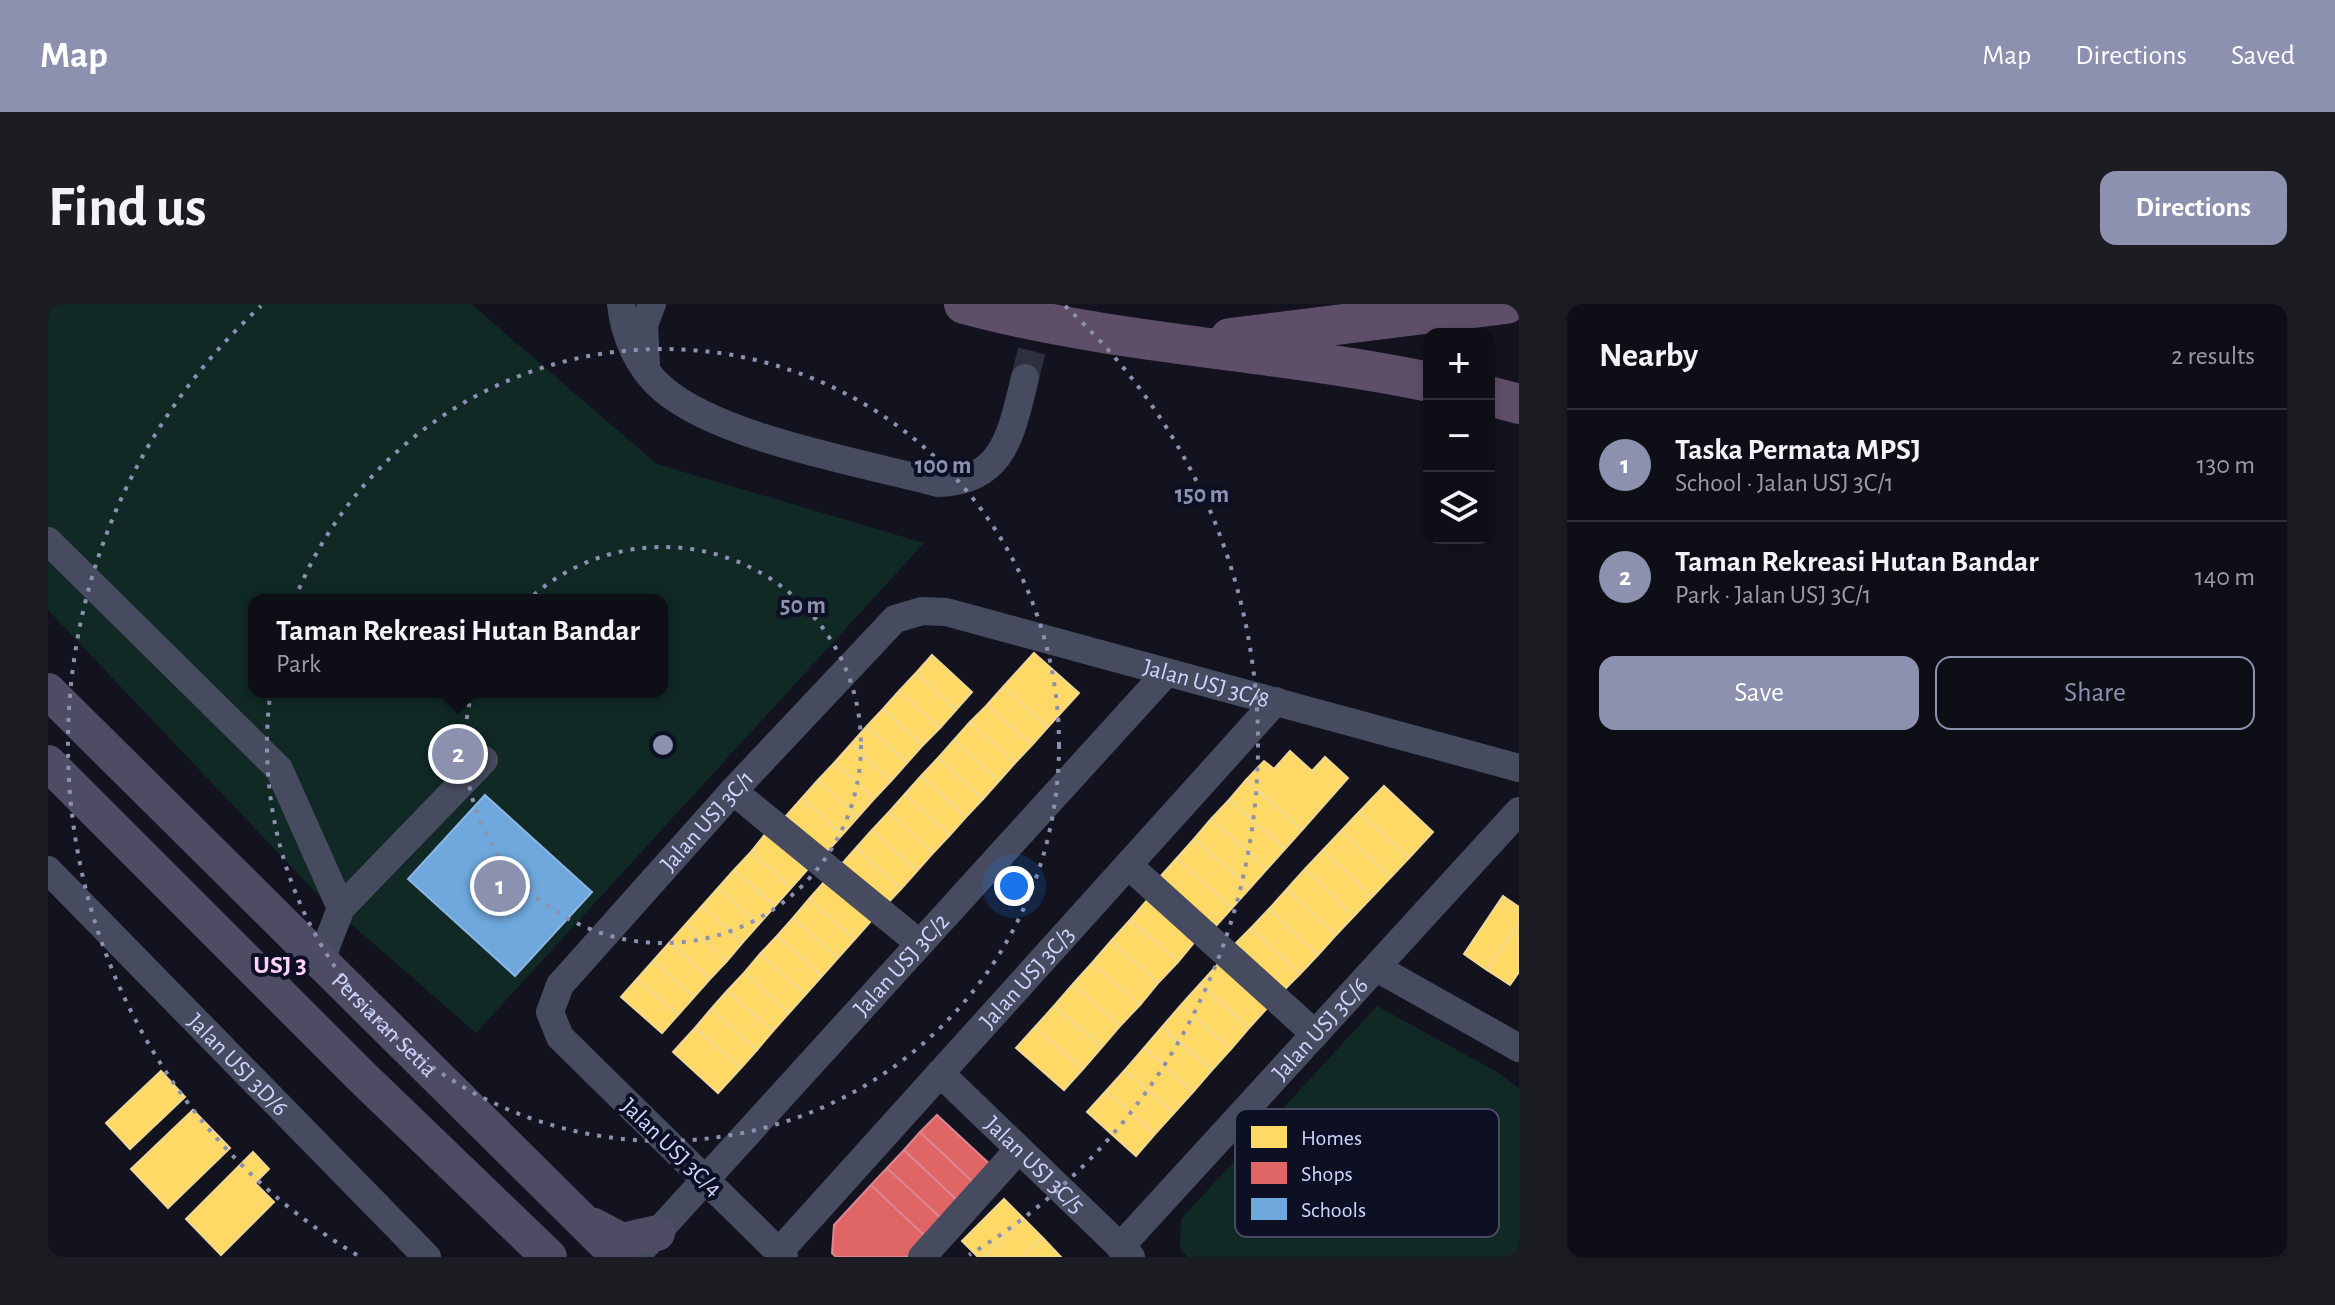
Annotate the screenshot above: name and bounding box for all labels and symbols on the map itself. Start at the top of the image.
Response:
text: 100 m [915,454,971,478]
text: 150 m [1175,483,1229,507]
text: 50 m [780,594,826,618]
street label: Jalan USJ 3C/8 [1140,655,1272,712]
pin: 2 [432,724,484,784]
centre of rings [649,731,677,759]
street label: Jalan USJ 3C/1 [656,766,759,876]
pin: 1 [474,856,526,916]
your location [994,866,1034,906]
street label: Jalan USJ 3C/2 [849,909,954,1021]
street label: Jalan USJ 3C/3 [976,922,1079,1034]
district label: USJ 3 [253,952,307,978]
street label: Persiaran Setia [327,969,441,1082]
street label: Jalan USJ 3C/6 [1268,973,1373,1085]
street label: Jalan USJ 3D/6 [183,1009,293,1121]
street label: Jalan USJ 3C/4 [616,1094,726,1201]
legend [1235,1109,1499,1237]
street label: Jalan USJ 3C/5 [980,1112,1089,1218]
text: Homes [1301,1127,1362,1149]
text: Shops [1301,1163,1353,1185]
text: Schools [1301,1199,1366,1221]

